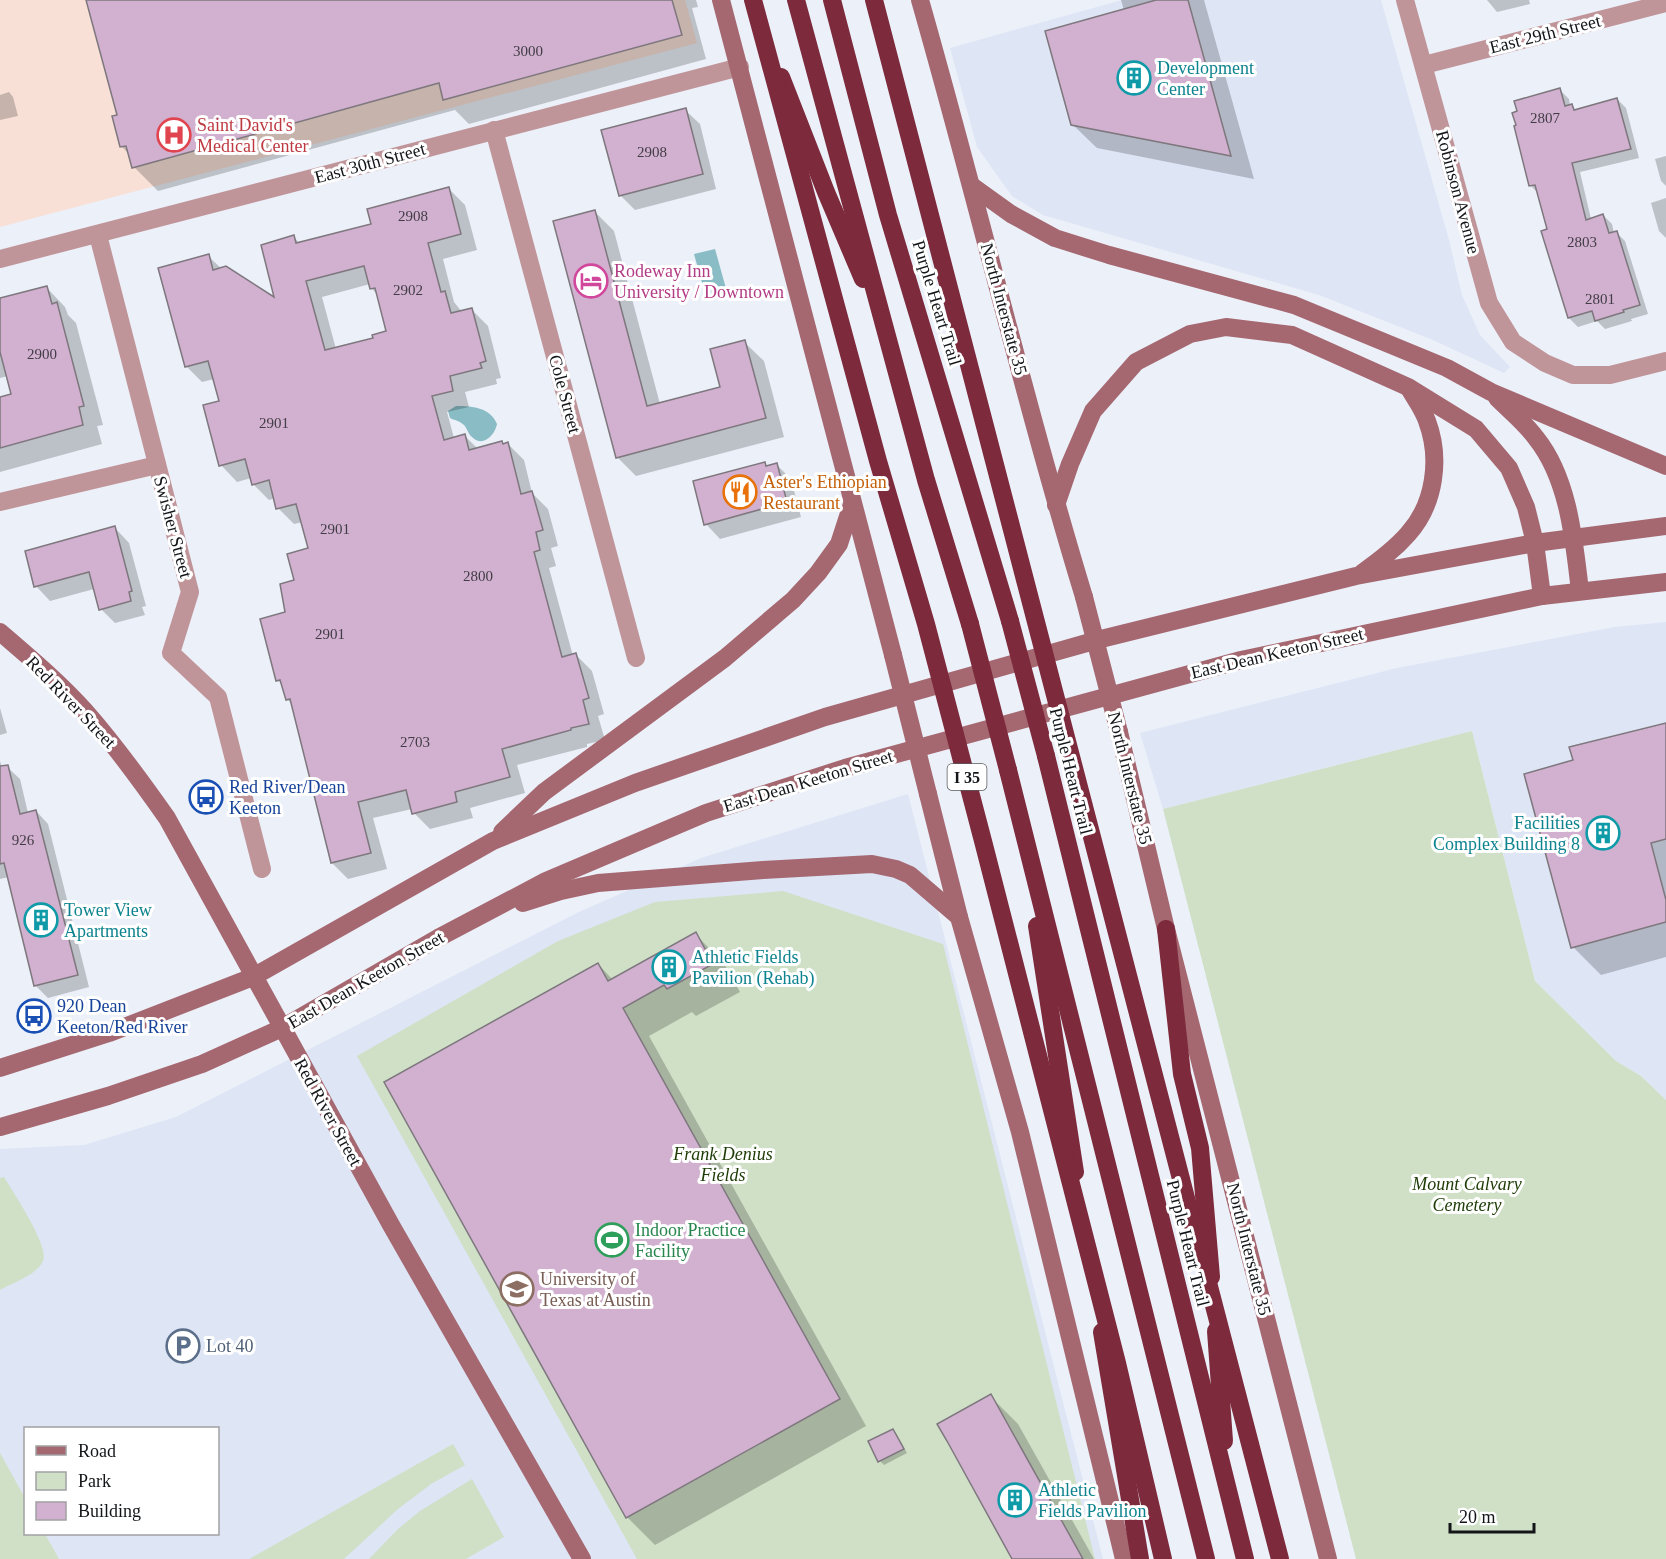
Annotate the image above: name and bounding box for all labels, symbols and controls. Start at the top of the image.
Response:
street label: East 29th Street [1487,11,1603,57]
house number: 3000 [513,43,543,59]
place label: Development Center [1157,58,1254,99]
building icon: Development Center [1116,60,1152,96]
house number: 2807 [1530,110,1561,126]
place label: Saint David's Medical Center [197,115,308,156]
hospital icon: Saint David's Medical Center [156,117,192,153]
street label: Robinson Avenue [1432,128,1484,256]
street label: East 30th Street [312,139,428,187]
house number: 2908 [637,144,667,160]
house number: 2908 [398,208,428,224]
house number: 2803 [1567,234,1597,250]
street label: Purple Heart Trail [908,238,966,368]
street label: North Interstate 35 [977,241,1031,377]
place label: Rodeway Inn University / Downtown [614,261,784,302]
hotel icon: Rodeway Inn University / Downtown [573,263,609,299]
house number: 2902 [393,282,423,298]
house number: 2801 [1585,291,1615,307]
house number: 2900 [27,346,57,362]
street label: Cole Street [545,353,585,435]
house number: 2901 [259,415,289,431]
place label: Aster's Ethiopian Restaurant [763,472,887,513]
street label: Swisher Street [150,474,196,580]
restaurant icon: Aster's Ethiopian Restaurant [722,474,758,510]
house number: 2901 [320,521,350,537]
house number: 2800 [463,568,493,584]
street label: East Dean Keeton Street [1189,623,1365,683]
house number: 2901 [315,626,345,642]
street label: Red River Street [22,652,120,752]
street label: Purple Heart Trail [1046,706,1096,836]
street label: North Interstate 35 [1104,710,1156,846]
house number: 2703 [400,734,430,750]
street label: East Dean Keeton Street [721,746,895,816]
road number: I 35 [948,764,986,790]
place label: Red River/Dean Keeton [229,777,345,818]
bus stop icon: Red River/Dean Keeton [188,779,224,815]
place label: Facilities Complex Building 8 [1433,813,1580,854]
building icon: Facilities Complex Building 8 [1585,815,1621,851]
house number: 926 [12,832,35,848]
place label: Tower View Apartments [64,900,152,941]
building icon: Tower View Apartments [23,902,59,938]
street label: East Dean Keeton Street [285,927,447,1033]
place label: Athletic Fields Pavilion (Rehab) [692,947,814,989]
building icon: Athletic Fields Pavilion (Rehab) [651,949,687,985]
place label: 920 Dean Keeton/Red River [57,996,187,1037]
bus stop icon: 920 Dean Keeton/Red River [16,998,52,1034]
street label: Red River Street [290,1055,366,1169]
park label: Frank Denius Fields [672,1144,773,1185]
park label: Mount Calvary Cemetery [1411,1174,1522,1215]
street label: Purple Heart Trail [1163,1178,1213,1308]
street label: North Interstate 35 [1223,1181,1275,1317]
place label: Indoor Practice Facility [635,1220,745,1261]
sports icon: Indoor Practice Facility [594,1222,630,1258]
place label: University of Texas at Austin [540,1269,651,1310]
school or university icon: University of Texas at Austin [499,1271,535,1307]
parking icon: Lot 40 [165,1328,201,1364]
place label: Lot 40 [206,1336,254,1356]
legend [24,1427,219,1535]
text: Road [78,1441,116,1461]
text: Park [78,1471,111,1491]
place label: Athletic Fields Pavilion [1038,1480,1147,1521]
building icon: Athletic Fields Pavilion [997,1482,1033,1518]
scale bar [1450,1496,1534,1534]
text: Building [78,1501,141,1521]
text: 20 m [1459,1507,1496,1527]

